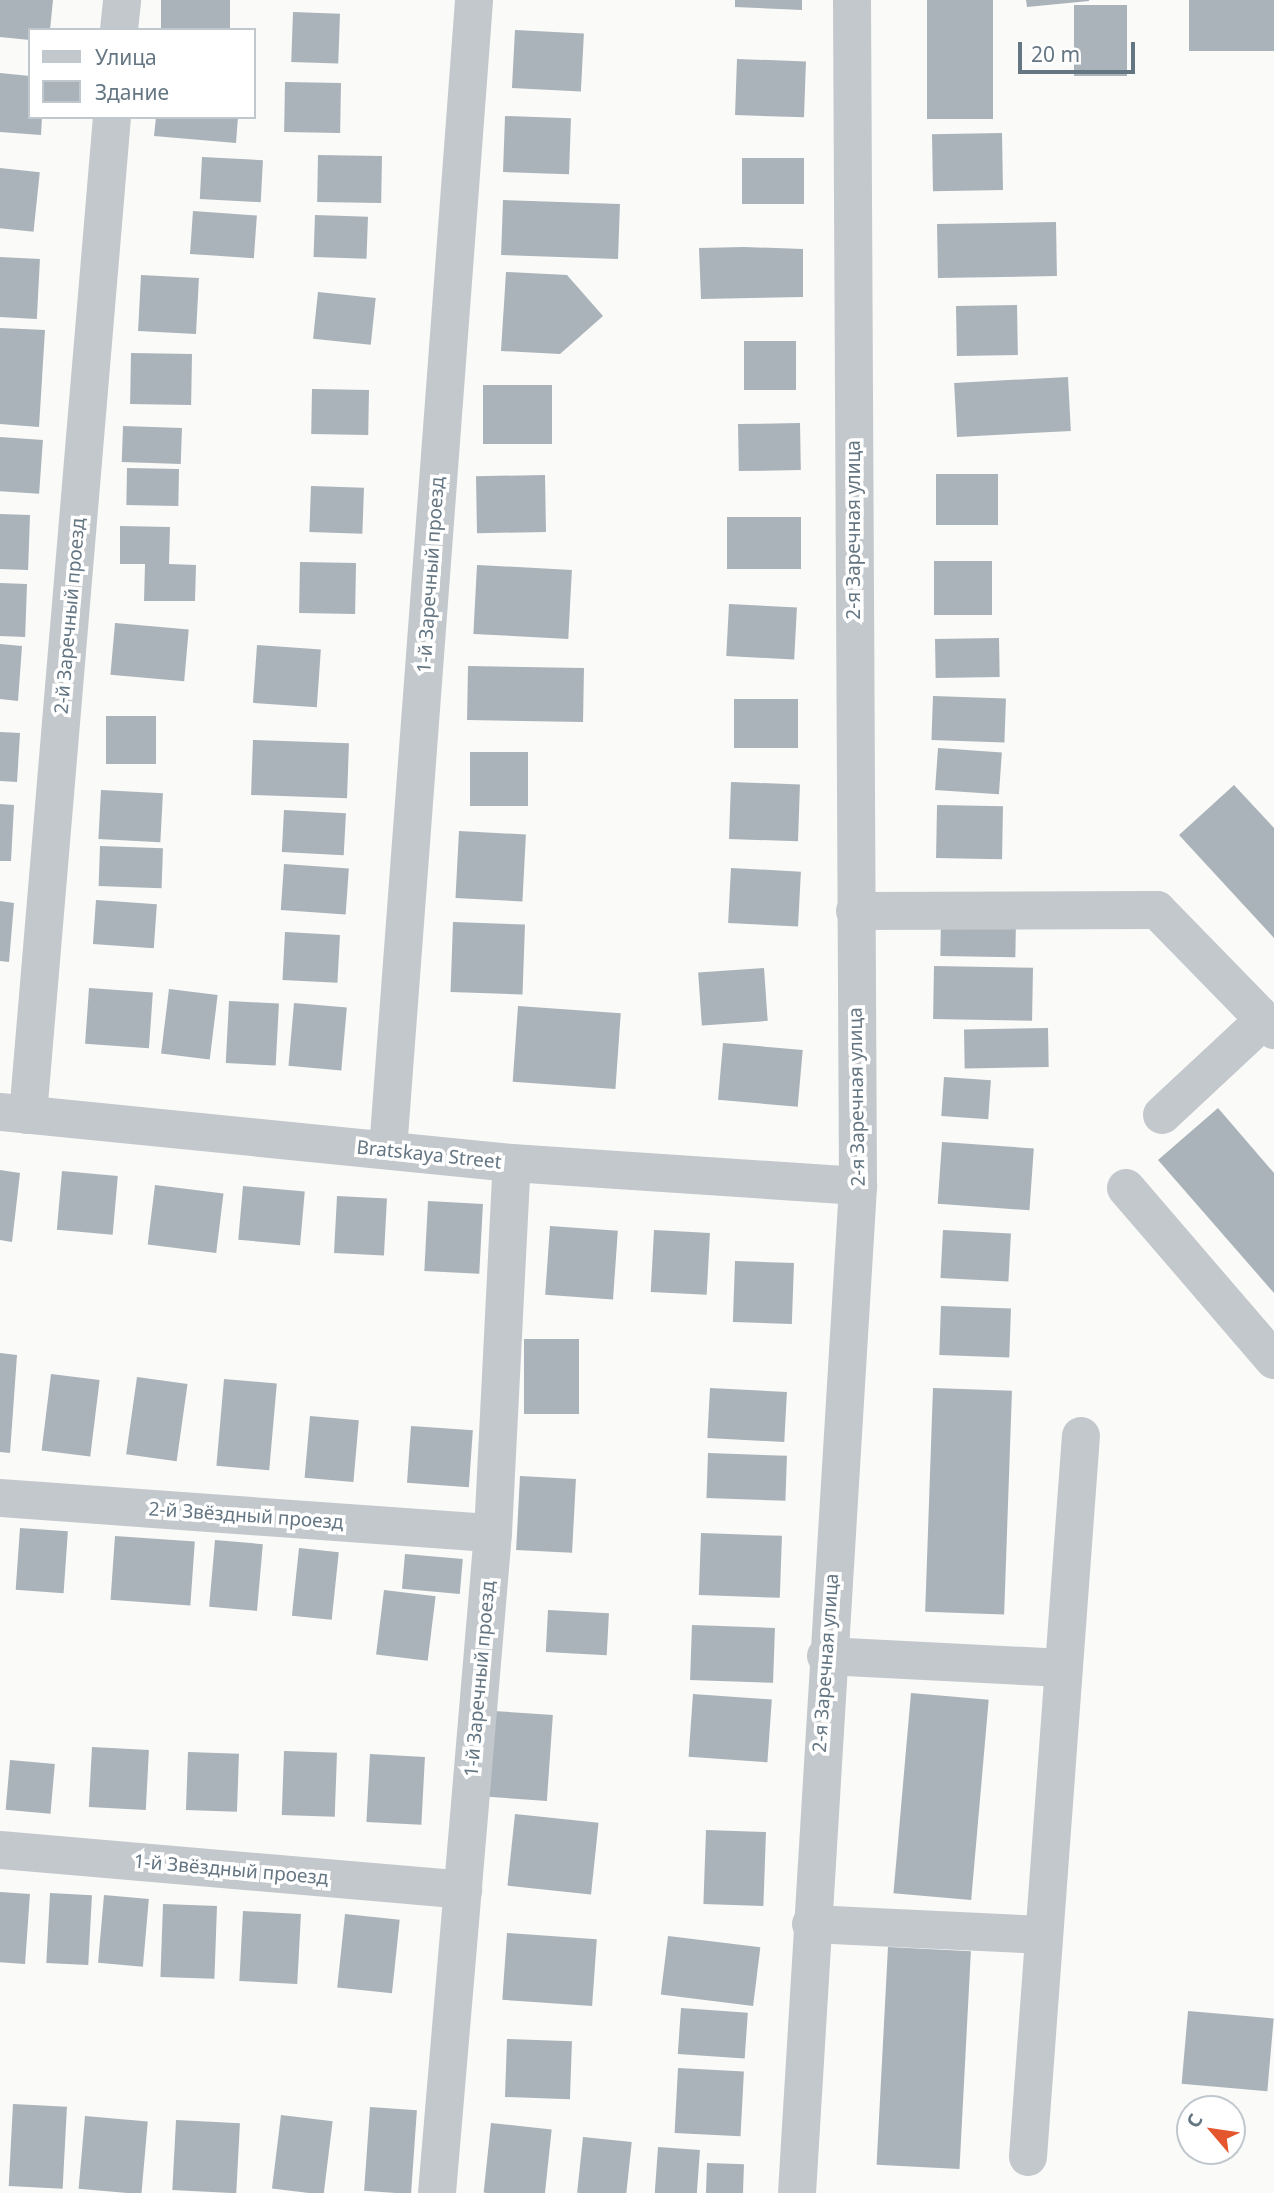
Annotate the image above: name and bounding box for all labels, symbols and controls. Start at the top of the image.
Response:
legend [28,28,256,119]
scale bar [1022,28,1139,72]
text: 20 m [1031,40,1080,68]
text: Улица [95,43,157,71]
text: Здание [95,78,169,106]
street label: 2-я Заречная улица [843,440,865,620]
street label: 1-й Заречный проезд [413,476,449,674]
street label: 2-й Заречный проезд [50,517,90,715]
street label: 2-я Заречная улица [844,1007,870,1187]
street label: Bratskaya Street [355,1136,503,1174]
street label: 2-й Звёздный проезд [148,1498,344,1534]
street label: 2-я Заречная улица [808,1573,844,1753]
street label: 1-й Заречный проезд [460,1580,500,1778]
street label: 1-й Звёздный проезд [133,1850,329,1890]
north arrow [1176,2095,1246,2165]
text: С [1180,2109,1209,2132]

